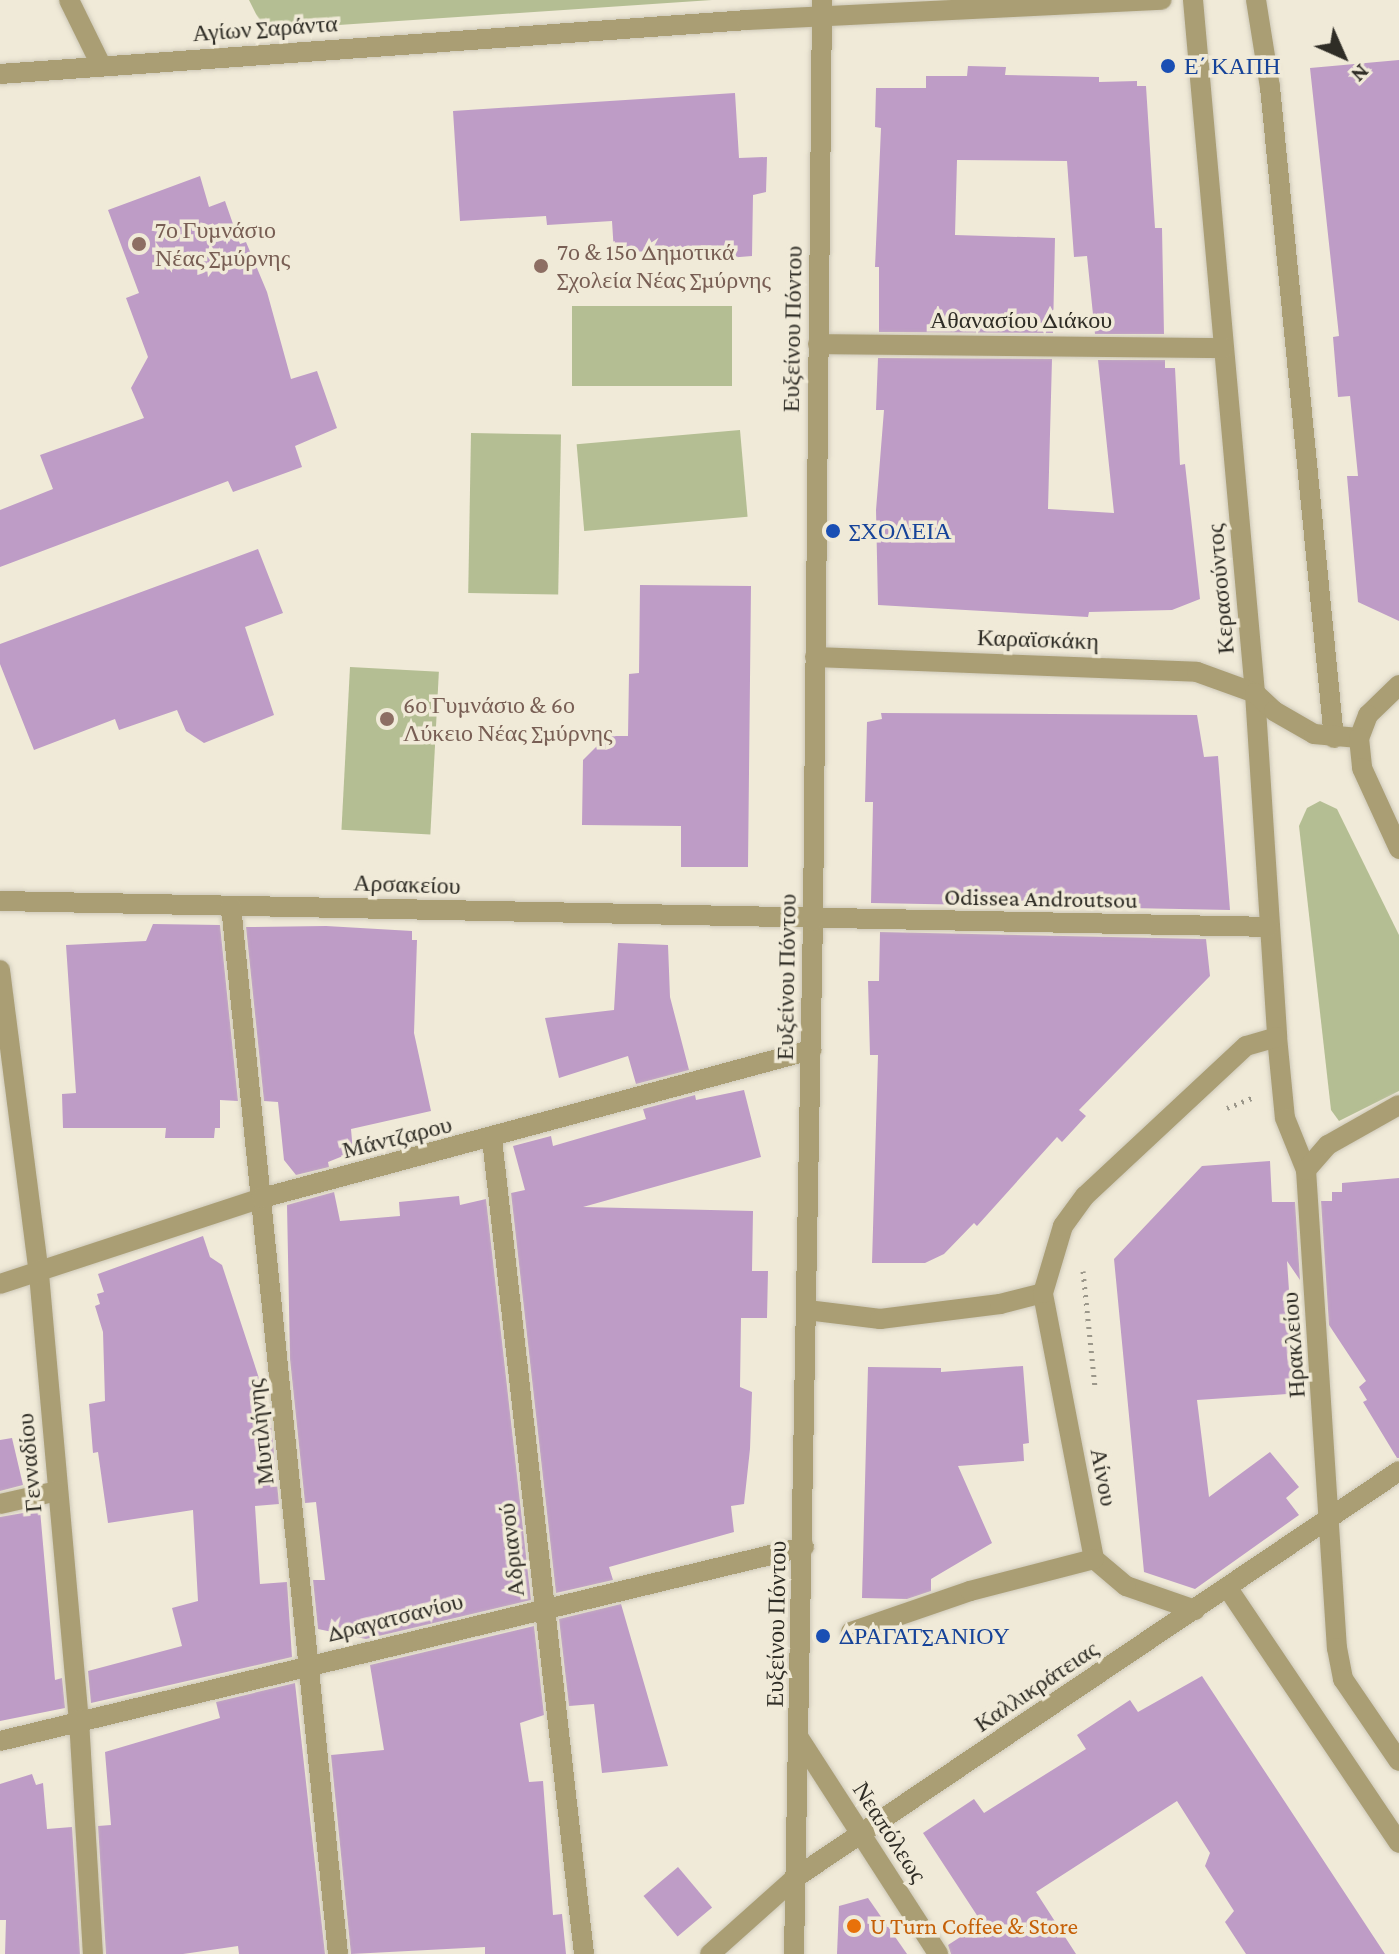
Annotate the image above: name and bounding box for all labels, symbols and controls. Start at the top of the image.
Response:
street label: Αγίων Σαράντα [191,9,339,47]
north arrow [1303,16,1383,96]
place label: Ε΄ ΚΑΠΗ [1184,52,1280,80]
marker: Ε΄ ΚΑΠΗ [1159,57,1177,75]
text: N [1346,59,1374,87]
place label: 7ο Γυμνάσιο Νέας Σμύρνης [155,216,290,272]
marker: 7ο Γυμνάσιο Νέας Σμύρνης [130,235,148,253]
place label: 7ο & 15ο Δημοτικά Σχολεία Νέας Σμύρνης [557,238,771,294]
street label: Ευξείνου Πόντου [776,245,808,413]
marker: 7ο & 15ο Δημοτικά Σχολεία Νέας Σμύρνης [532,257,550,275]
street label: Αθανασίου Διάκου [930,306,1112,334]
place label: ΣΧΟΛΕΙΑ [849,517,951,545]
marker: ΣΧΟΛΕΙΑ [824,522,842,540]
street label: Κερασούντος [1200,523,1240,655]
street label: Καραϊσκάκη [977,622,1099,656]
place label: 6ο Γυμνάσιο & 6ο Λύκειο Νέας Σμύρνης [403,691,613,747]
marker: 6ο Γυμνάσιο & 6ο Λύκειο Νέας Σμύρνης [378,710,396,728]
street label: Αρσακείου [353,868,461,900]
street label: Odissea Androutsou [944,882,1138,914]
street label: Ευξείνου Πόντου [770,893,802,1061]
street label: Μάντζαρου [339,1109,455,1165]
street label: Ηρακλείου [1275,1291,1311,1399]
street label: Μυτιλήνης [240,1378,280,1486]
street label: Γενναδίου [10,1412,48,1514]
street label: Αίνου [1084,1446,1124,1508]
street label: Αδριανού [492,1502,530,1598]
street label: Ευξείνου Πόντου [760,1540,792,1708]
street label: Δραγατσανίου [324,1586,466,1648]
place label: ΔΡΑΓΑΤΣΑΝΙΟΥ [839,1622,1010,1650]
marker: ΔΡΑΓΑΤΣΑΝΙΟΥ [814,1627,832,1645]
street label: Καλλικράτειας [969,1634,1103,1738]
street label: Νεαπόλεως [847,1776,933,1888]
place label: U Turn Coffee & Store [870,1912,1078,1940]
marker: U Turn Coffee & Store [845,1917,863,1935]

